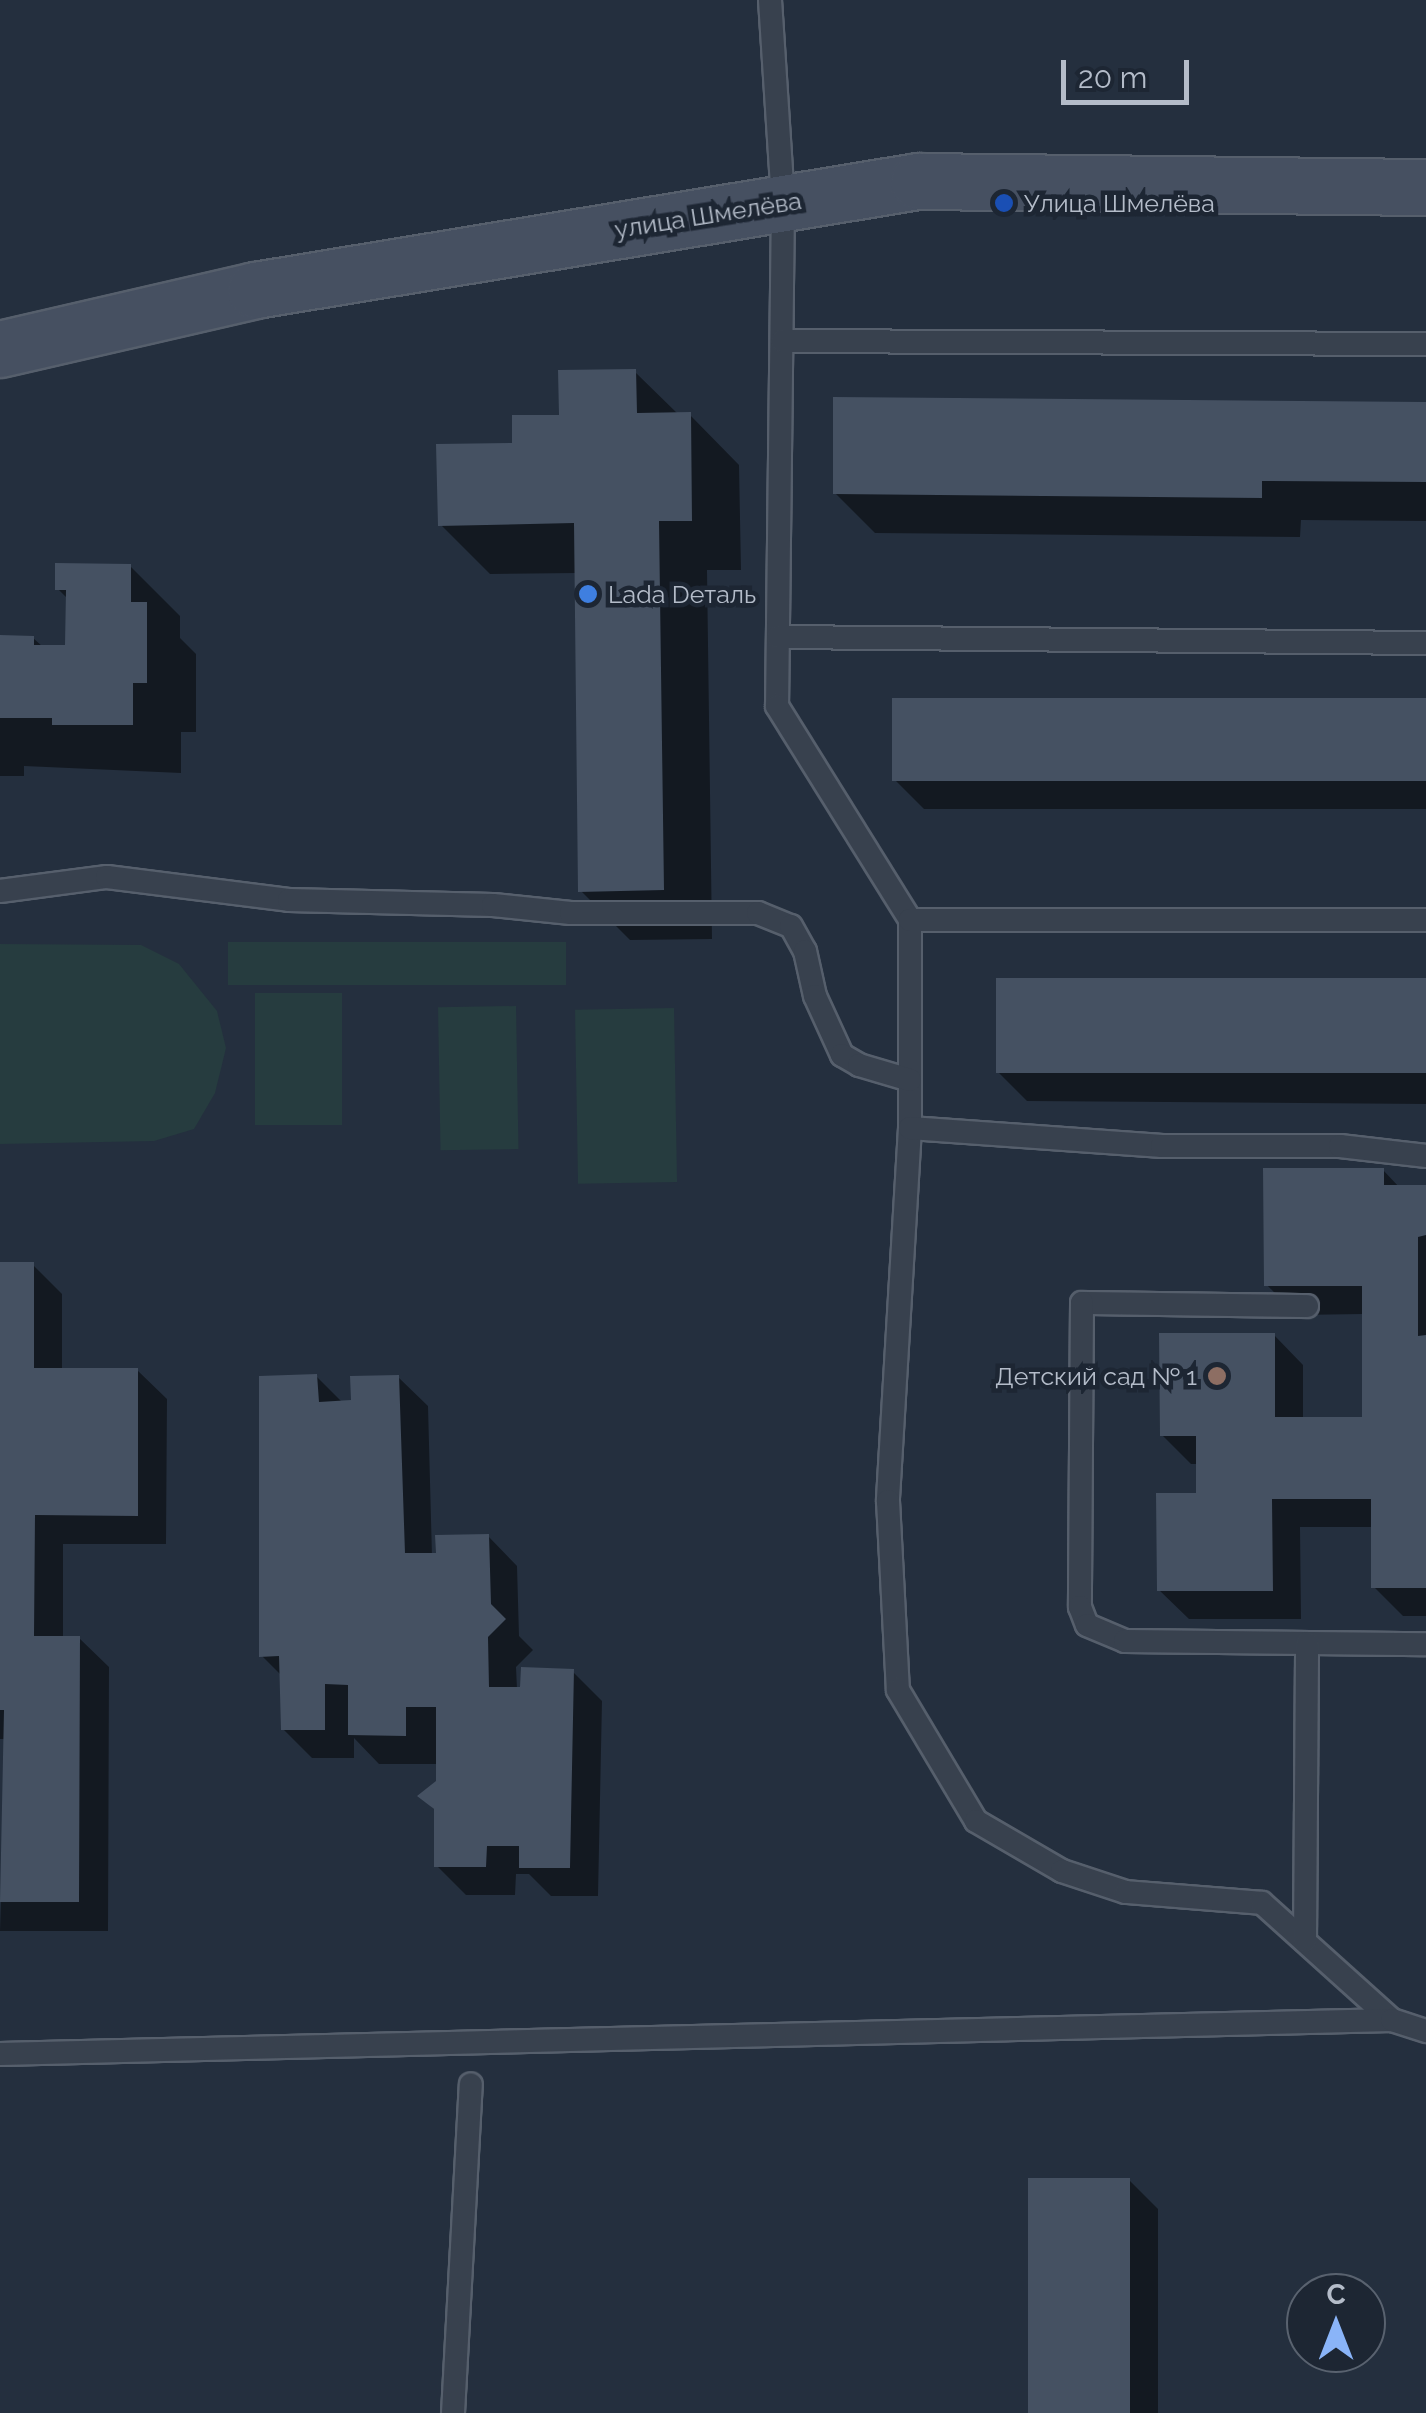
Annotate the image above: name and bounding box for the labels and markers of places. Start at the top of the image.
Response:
place label: Улица Шмелёва [1024,188,1215,218]
marker: Улица Шмелёва [993,192,1015,214]
place label: Lada Dеталь [608,579,756,609]
marker: Lada Dеталь [577,583,599,605]
place label: Детский сад № 1 [995,1361,1197,1391]
marker: Детский сад № 1 [1206,1365,1228,1387]

